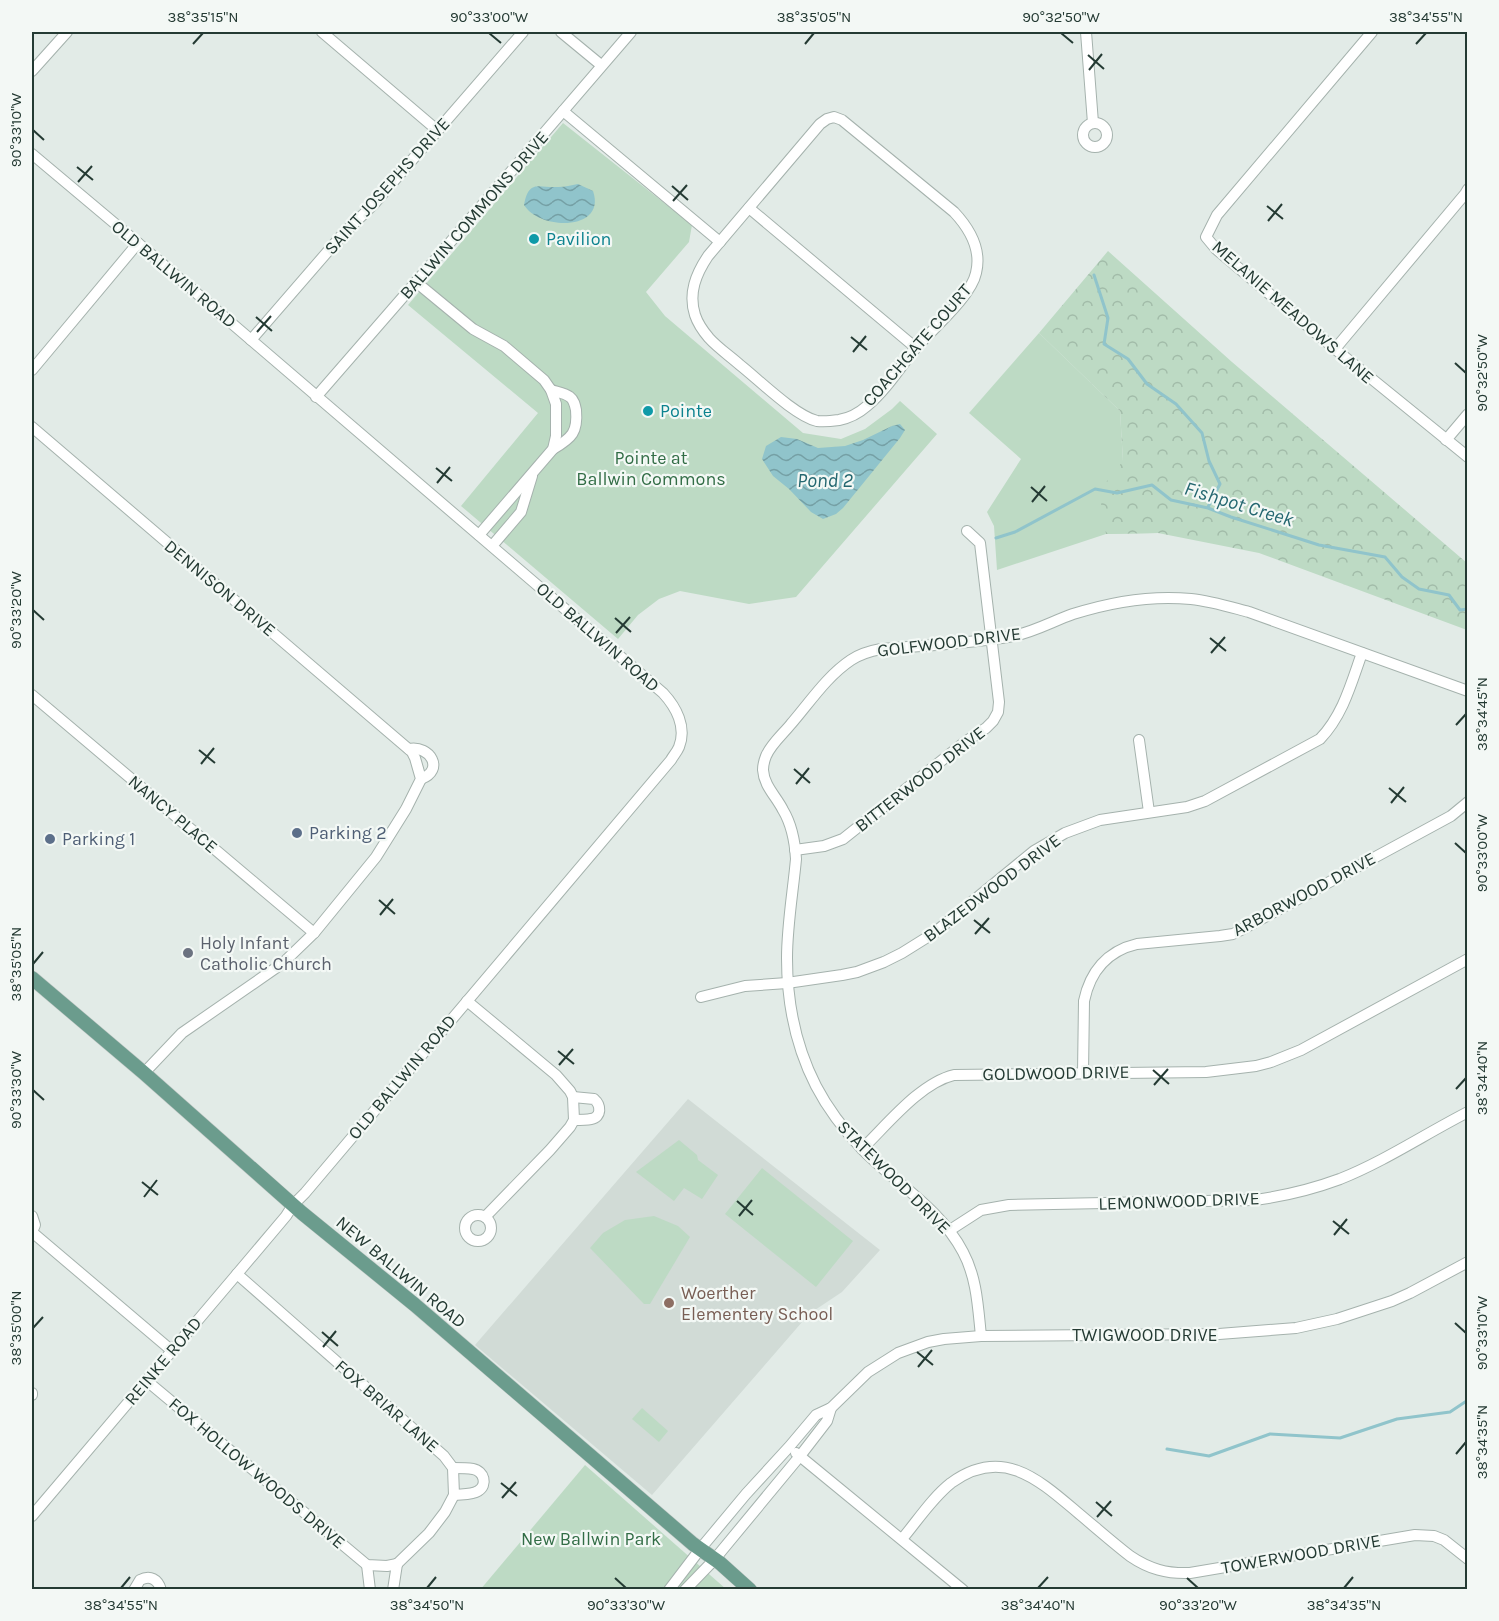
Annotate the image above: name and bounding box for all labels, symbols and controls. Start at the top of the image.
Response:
text: 38°35'15"N [168,8,238,26]
text: 90°33'00"W [450,8,529,26]
text: 38°35'05"N [777,8,851,26]
text: 90°32'50"W [1022,8,1100,26]
text: 38°34'55"N [1389,8,1463,26]
text: 90°33'10"W [7,92,25,167]
street label: SAINT JOSEPHS DRIVE [320,113,454,259]
street label: BALLWIN COMMONS DRIVE [395,126,553,304]
street label: OLD BALLWIN ROAD [107,215,241,333]
place label: Pavilion [546,228,611,250]
marker: Pavilion [527,232,541,246]
street label: MELANIE MEADOWS LANE [1207,236,1379,388]
street label: COACHGATE COURT [858,279,976,411]
text: 90°32'50"W [1473,334,1491,412]
place label: Pointe [660,400,712,422]
marker: Pointe [641,404,655,418]
park label: Pointe at Ballwin Commons [576,447,726,490]
water label: Pond 2 [797,469,854,492]
water label: Fishpot Creek [1181,476,1297,532]
street label: DENNISON DRIVE [160,535,280,641]
text: 90°33'20"W [7,570,25,649]
street label: OLD BALLWIN ROAD [532,577,664,697]
street label: GOLFWOOD DRIVE [876,622,1022,662]
text: 38°34'45"N [1473,677,1491,751]
street label: BITTERWOOD DRIVE [851,721,989,837]
street label: NANCY PLACE [124,770,222,858]
text: 90°33'00"W [1473,813,1491,892]
place label: Parking 2 [309,822,387,844]
marker: Parking 2 [290,826,304,840]
place label: Parking 1 [62,828,135,850]
street label: BLAZEDWOOD DRIVE [919,829,1065,947]
marker: Parking 1 [43,832,57,846]
street label: ARBORWOOD DRIVE [1229,847,1379,941]
text: 38°35'05"N [7,927,25,1001]
place label: Holy Infant Catholic Church [200,932,332,975]
marker: Holy Infant Catholic Church [181,946,195,960]
street label: OLD BALLWIN ROAD [343,1010,461,1144]
text: 38°34'40"N [1473,1041,1491,1115]
text: 90°33'30"W [7,1050,25,1129]
street label: GOLDWOOD DRIVE [982,1061,1130,1085]
street label: STATEWOOD DRIVE [833,1116,955,1238]
street label: LEMONWOOD DRIVE [1098,1187,1260,1215]
street label: NEW BALLWIN ROAD [331,1211,471,1333]
place label: Woerther Elementery School [681,1282,833,1325]
text: 38°35'00"N [7,1290,25,1366]
text: 90°33'10"W [1473,1295,1491,1370]
marker: Woerther Elementery School [662,1296,676,1310]
street label: REINKE ROAD [120,1312,206,1410]
street label: TWIGWOOD DRIVE [1072,1324,1218,1346]
street label: FOX BRIAR LANE [330,1355,444,1457]
street label: FOX HOLLOW WOODS DRIVE [164,1393,350,1553]
text: 38°34'35"N [1473,1405,1491,1479]
park label: New Ballwin Park [521,1528,661,1550]
street label: TOWERWOOD DRIVE [1220,1529,1382,1579]
text: 38°34'55"N [84,1596,158,1614]
text: 38°34'50"N [390,1596,464,1614]
text: 90°33'30"W [587,1596,666,1614]
text: 38°34'40"N [1001,1596,1075,1614]
text: 90°33'20"W [1159,1596,1238,1614]
text: 38°34'35"N [1307,1596,1381,1614]

